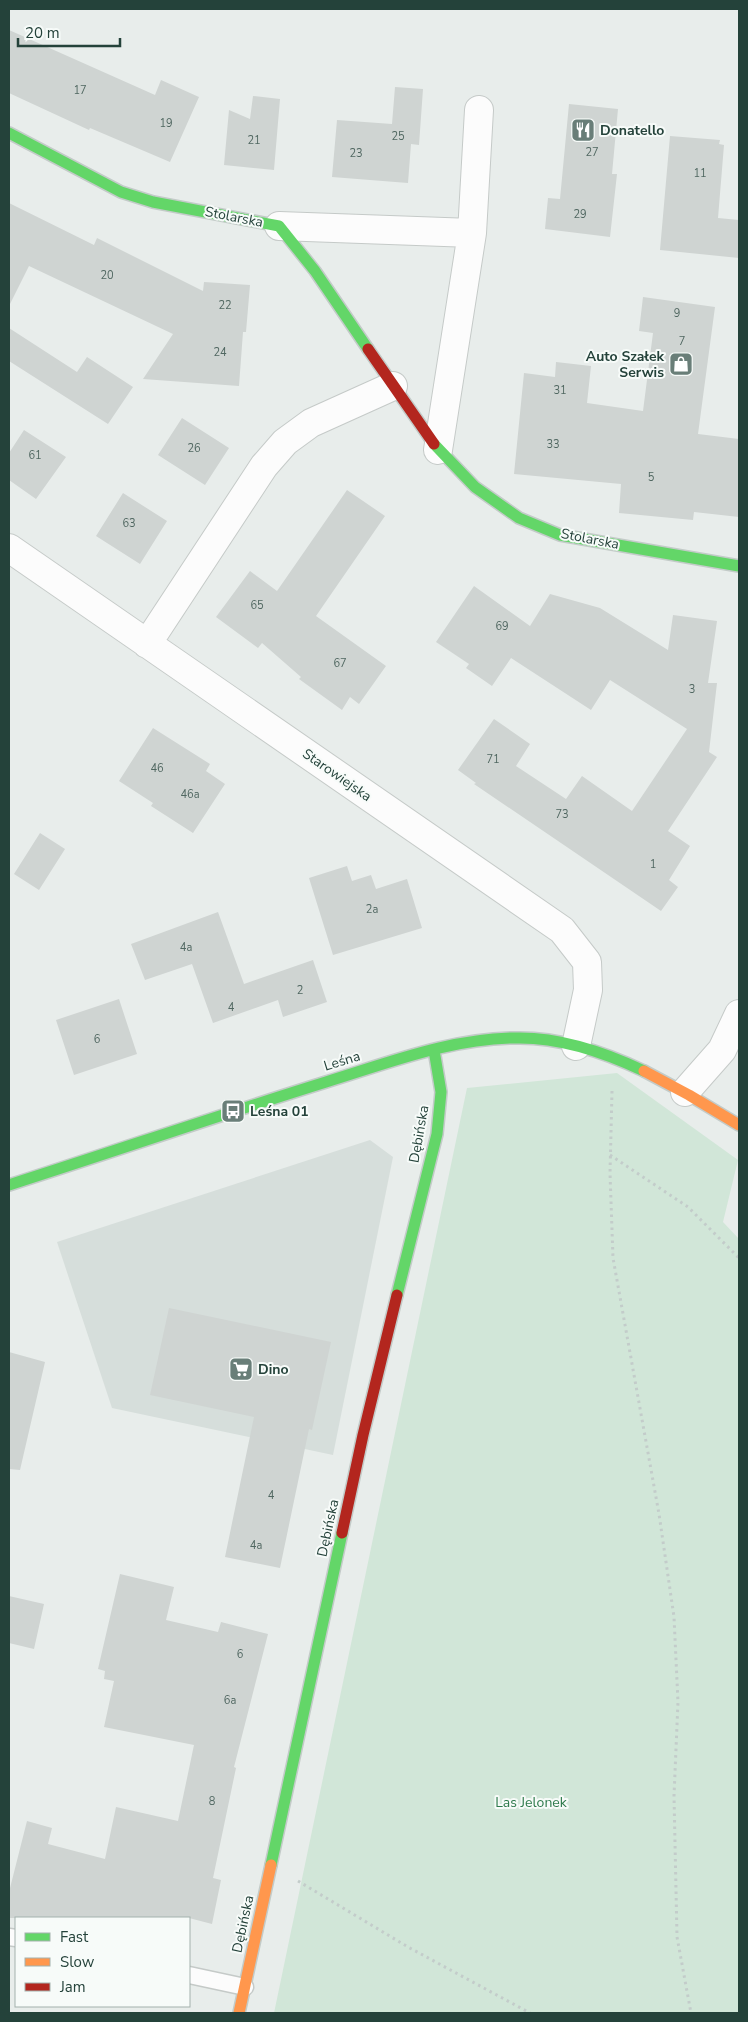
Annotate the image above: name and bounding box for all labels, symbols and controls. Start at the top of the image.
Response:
scale bar [18,15,120,47]
text: 20 m [25,23,60,43]
house number: 17 [73,83,87,98]
house number: 19 [159,116,173,131]
restaurant icon: Donatello [570,117,596,143]
place label: Donatello [600,121,664,140]
house number: 25 [391,129,405,144]
house number: 21 [247,133,261,148]
house number: 27 [585,145,599,160]
house number: 23 [349,146,363,161]
house number: 11 [693,166,707,181]
street label: Stolarska [203,202,265,232]
house number: 29 [573,207,587,222]
house number: 20 [100,268,114,283]
house number: 22 [218,298,232,313]
house number: 9 [674,306,680,321]
house number: 7 [679,334,685,349]
house number: 24 [213,345,227,360]
place label: Auto Szałek Serwis [586,347,664,382]
shop icon: Auto Szałek Serwis [668,351,694,377]
house number: 31 [553,383,567,398]
house number: 33 [546,437,560,452]
house number: 26 [187,441,201,456]
house number: 61 [28,448,42,463]
house number: 5 [648,470,655,485]
house number: 63 [122,516,136,531]
street label: Stolarska [559,524,621,554]
house number: 65 [250,598,264,613]
house number: 69 [495,619,509,634]
house number: 67 [333,656,347,671]
house number: 3 [689,682,695,697]
street label: Starowiejska [299,744,375,806]
house number: 71 [486,752,500,767]
house number: 46 [150,761,164,776]
house number: 46a [180,787,200,802]
house number: 73 [555,807,569,822]
house number: 1 [650,857,656,872]
house number: 2a [366,902,378,917]
house number: 4a [180,940,192,955]
house number: 2 [297,983,303,998]
house number: 4 [228,1000,235,1015]
house number: 6 [94,1032,101,1047]
street label: Leśna [321,1046,363,1076]
bus stop icon: Leśna 01 [220,1098,246,1124]
place label: Leśna 01 [250,1102,309,1121]
street label: Dębińska [405,1104,433,1164]
supermarket icon: Dino [228,1356,254,1382]
place label: Dino [258,1360,289,1379]
house number: 4 [268,1488,275,1503]
street label: Dębińska [313,1498,343,1558]
house number: 4a [250,1538,262,1553]
house number: 6 [237,1647,244,1662]
house number: 6a [224,1693,236,1708]
park label: Las Jelonek [495,1793,568,1812]
house number: 8 [209,1794,216,1809]
street label: Dębińska [228,1894,258,1954]
legend [15,1917,190,2007]
text: Fast [60,1927,89,1947]
text: Slow [60,1952,95,1972]
text: Jam [59,1977,86,1997]

